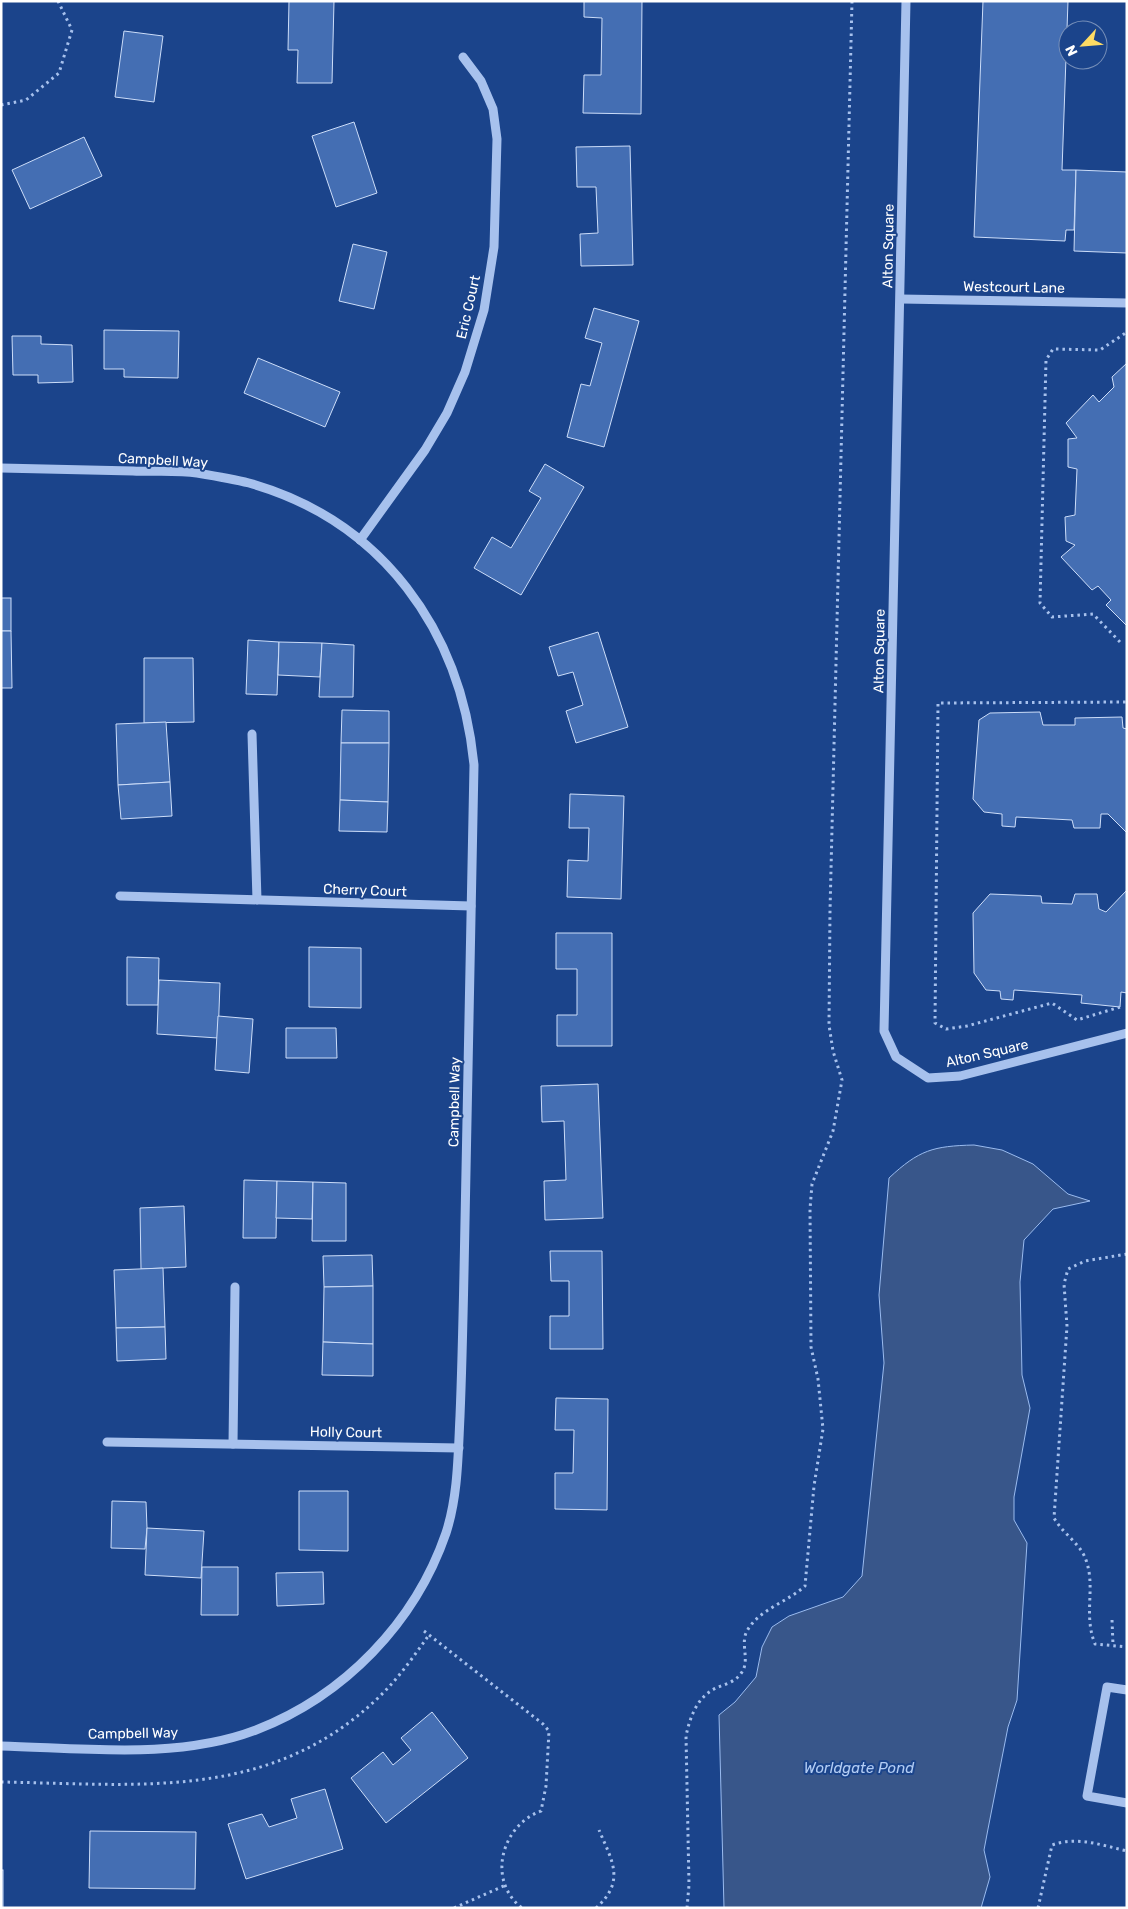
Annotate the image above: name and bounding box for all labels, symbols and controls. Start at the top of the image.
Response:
north arrow [1058,20,1108,70]
text: N [1062,42,1082,59]
street label: Alton Square [879,203,898,288]
street label: Eric Court [453,273,484,341]
street label: Westcourt Lane [963,278,1065,297]
street label: Campbell Way [117,450,209,471]
street label: Alton Square [870,608,889,693]
street label: Cherry Court [323,881,408,900]
street label: Alton Square [944,1036,1030,1071]
street label: Campbell Way [445,1056,464,1147]
street label: Holly Court [310,1423,383,1442]
street label: Campbell Way [88,1724,179,1743]
water label: Worldgate Pond [804,1759,915,1777]

